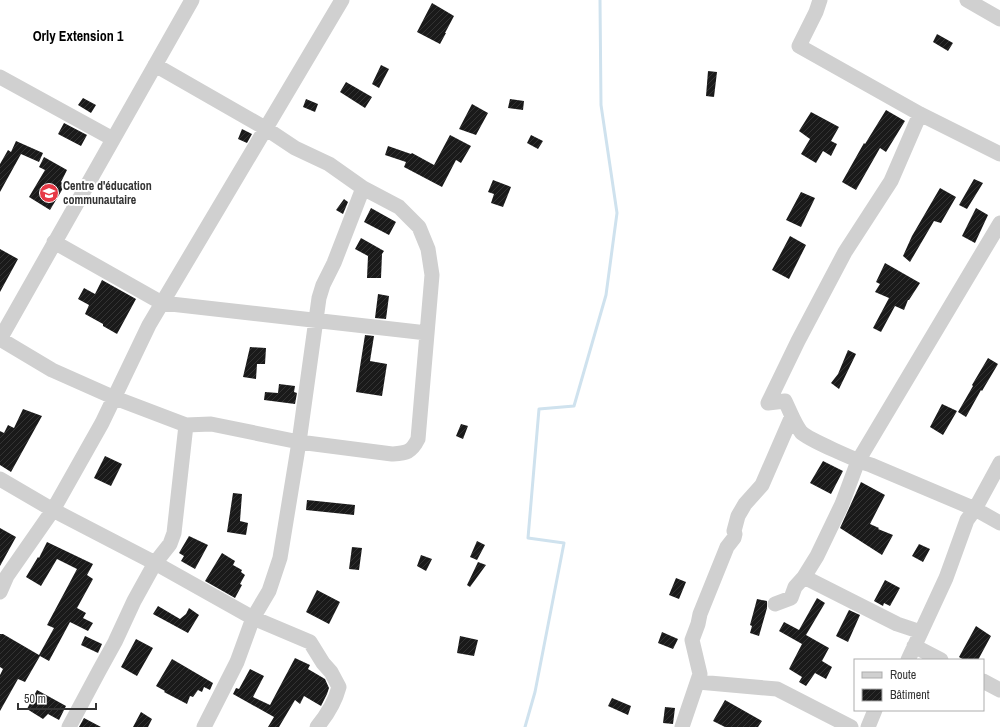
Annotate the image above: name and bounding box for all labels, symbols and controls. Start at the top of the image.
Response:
district label: Orly Extension 1 [33,27,124,45]
place label: Centre d'éducation communautaire [63,178,152,208]
school or university icon: Centre d'éducation communautaire [38,182,60,204]
legend [854,659,984,711]
text: Route [890,667,916,683]
scale bar [18,685,96,711]
text: Bâtiment [890,687,930,703]
text: 50 m [24,691,46,707]

